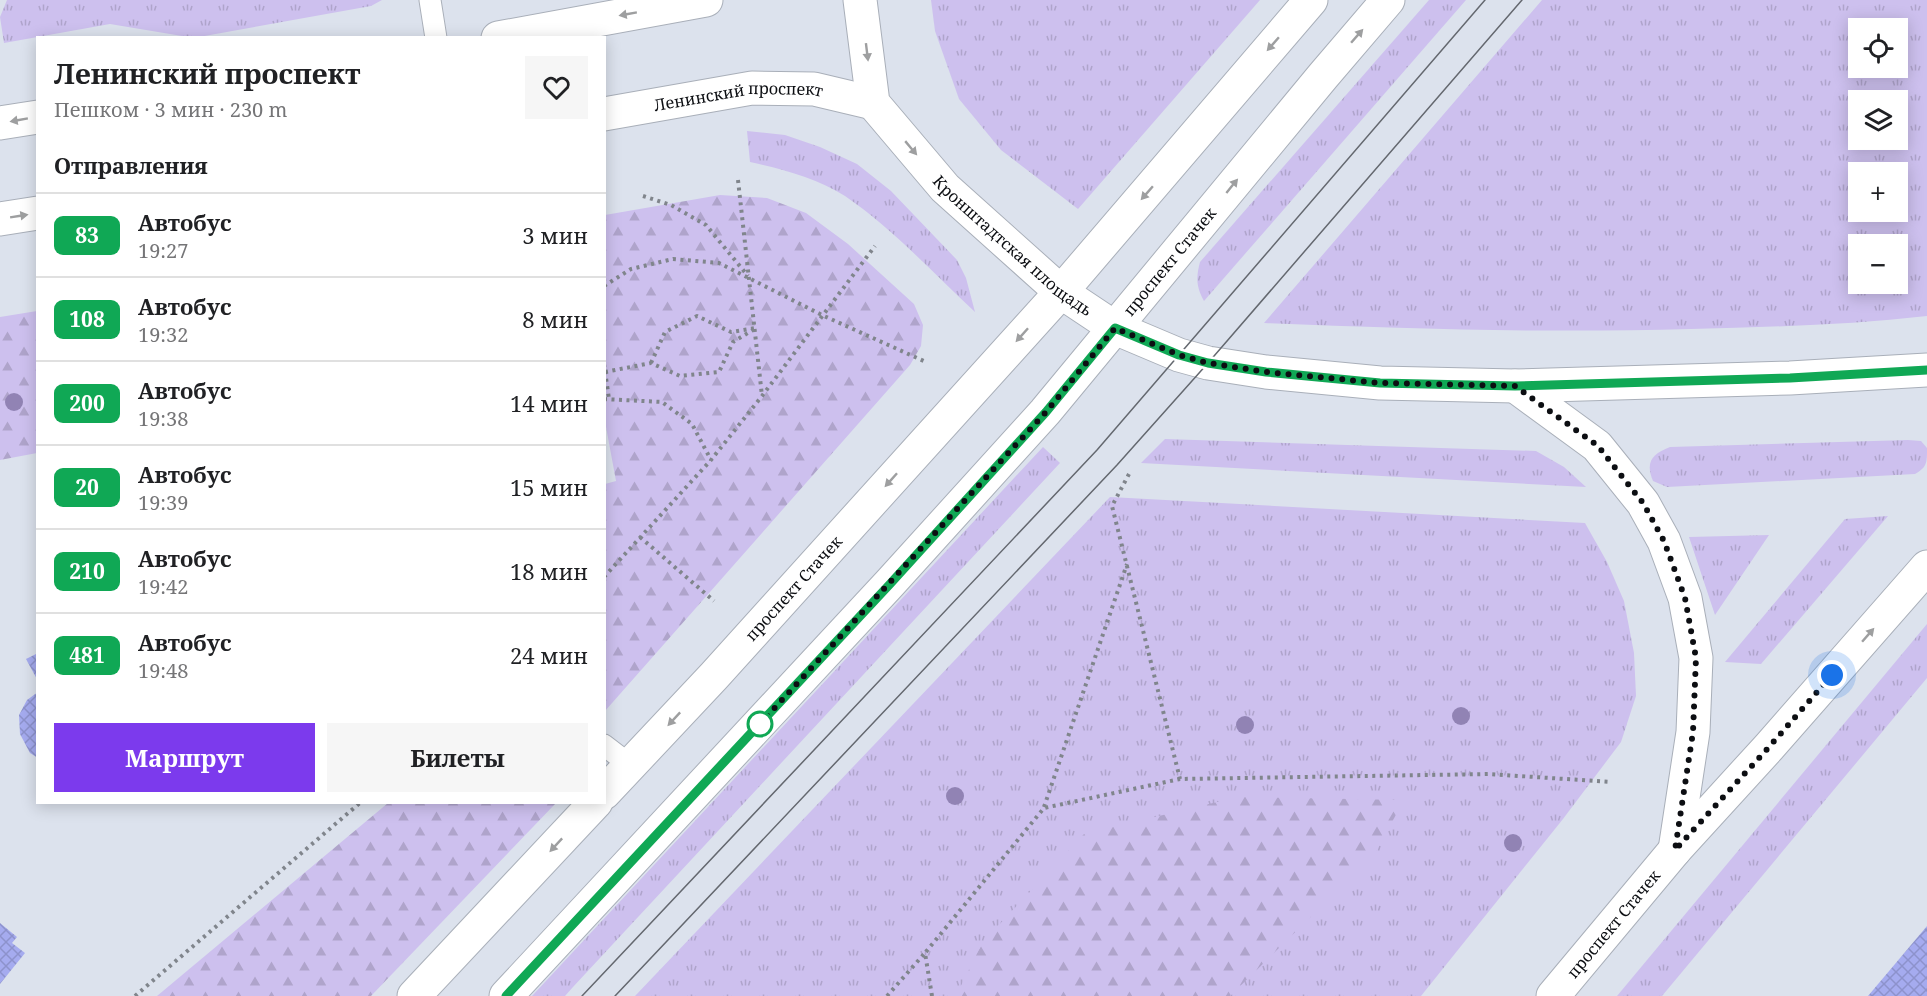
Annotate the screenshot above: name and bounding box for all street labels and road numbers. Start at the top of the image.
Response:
street label: Ленинский проспект [652,77,826,116]
street label: Кронштадтская площадь [928,171,1097,321]
street label: проспект Стачек [1118,202,1221,320]
street label: проспект Стачек [740,530,847,646]
street label: проспект Стачек [1562,865,1665,983]

